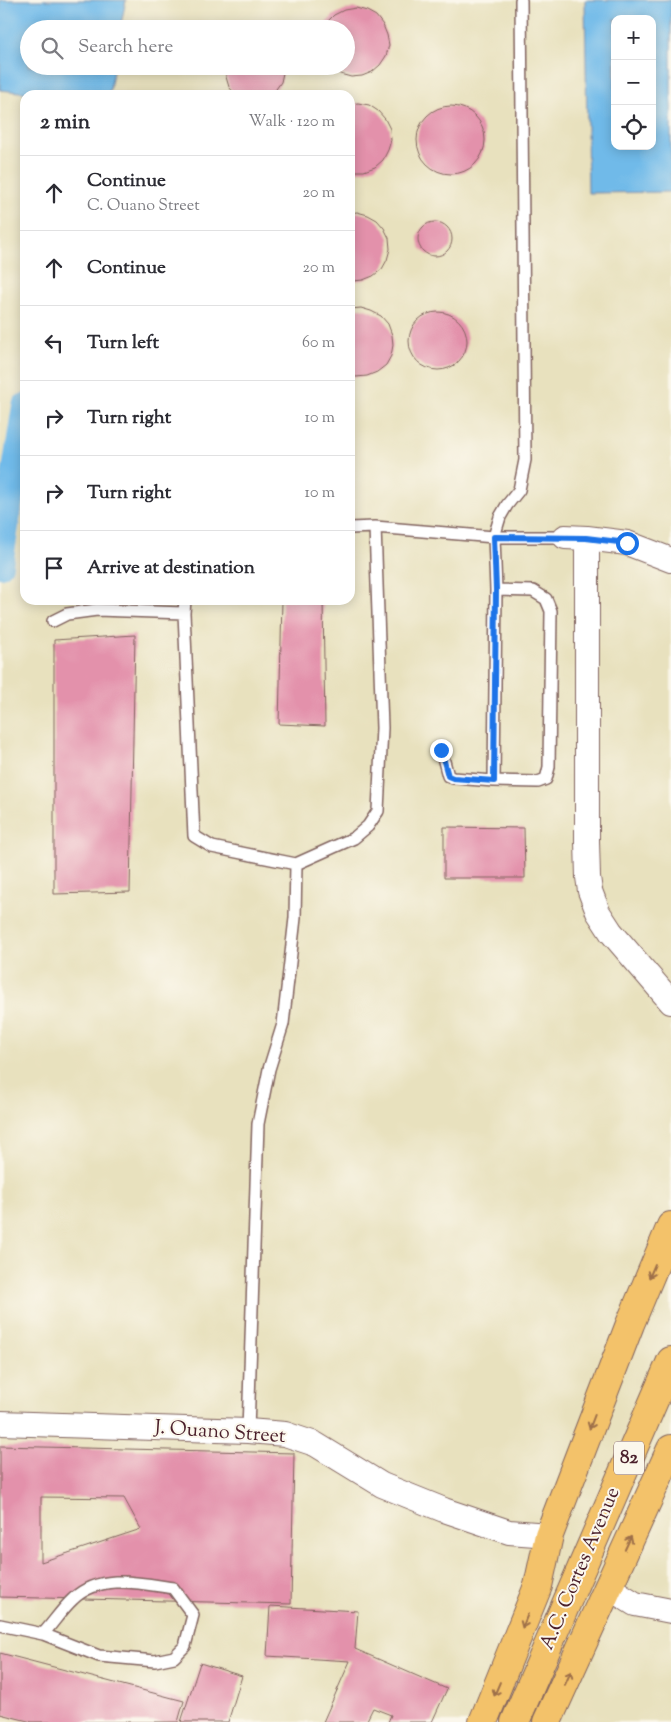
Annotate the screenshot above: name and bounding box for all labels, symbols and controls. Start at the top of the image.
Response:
map controls [611,15,656,150]
button: + [611,15,656,60]
search box [20,20,355,75]
icon: search [38,34,66,62]
text: Search here [78,34,173,61]
button: − [611,60,656,105]
button: locate [611,105,656,150]
text: 2 min [40,108,90,138]
text: Walk · 120 m [249,111,335,134]
text: Continue [87,168,166,195]
icon: ahead [40,179,68,207]
text: 20 m [302,182,335,205]
text: C. Ouano Street [87,195,200,218]
icon: ahead [40,254,68,282]
text: Continue [87,255,166,282]
text: 20 m [302,257,335,280]
icon: left [40,329,68,357]
text: Turn left [87,330,159,357]
text: 60 m [302,332,335,355]
icon: right [40,404,68,432]
text: Turn right [87,405,171,432]
text: 10 m [305,407,335,430]
icon: right [40,479,68,507]
text: Turn right [87,480,171,507]
text: 10 m [305,482,335,505]
route start [616,532,639,555]
icon: arrive [40,554,68,582]
text: Arrive at destination [87,555,255,582]
route end [430,739,453,762]
one-way arrow [647,1263,656,1278]
street label: J. Ouano Street [152,1414,287,1452]
one-way arrow [587,1414,596,1429]
road number: 82 [614,1442,644,1475]
street label: A.C. Cortes Avenue [534,1483,628,1655]
one-way arrow [624,1536,633,1551]
one-way arrow [520,1613,529,1628]
one-way arrow [563,1671,573,1686]
one-way arrow [491,1681,501,1696]

